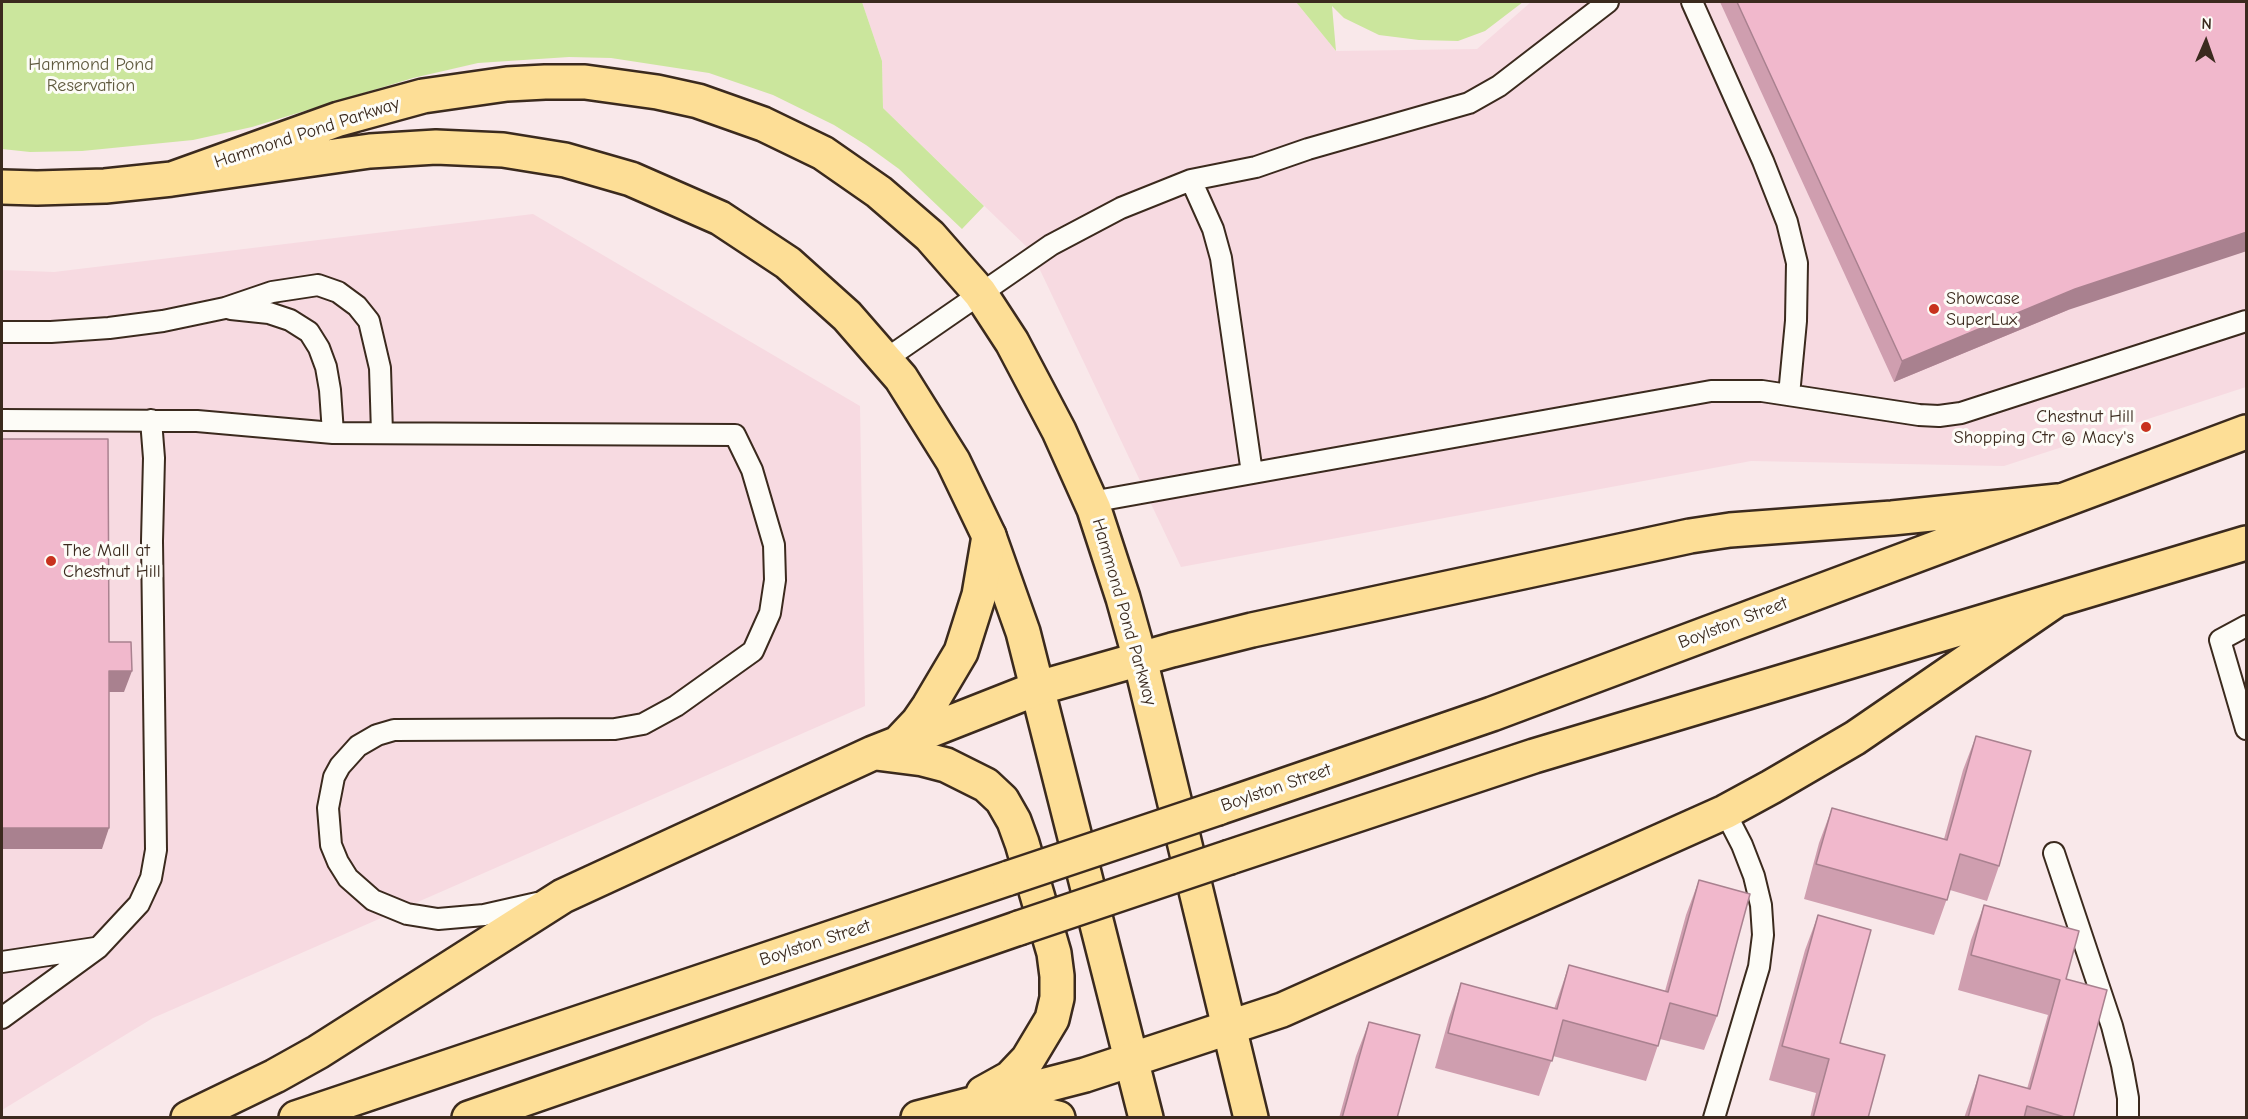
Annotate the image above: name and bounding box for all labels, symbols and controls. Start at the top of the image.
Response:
north arrow [2176,12,2236,72]
text: N [2201,15,2212,33]
park label: Hammond Pond Reservation [28,54,154,97]
street label: Hammond Pond Parkway [212,93,402,173]
place label: Showcase SuperLux [1946,288,2020,330]
marker: Showcase SuperLux [1927,302,1941,316]
place label: Chestnut Hill Shopping Ctr @ Macy's [1954,406,2134,448]
marker: Chestnut Hill Shopping Ctr @ Macy's [2139,420,2153,434]
street label: Hammond Pond Parkway [1087,516,1161,708]
place label: The Mall at Chestnut Hill [63,540,161,582]
marker: The Mall at Chestnut Hill [44,554,58,568]
street label: Boylston Street [1675,592,1791,654]
street label: Boylston Street [1218,759,1334,817]
street label: Boylston Street [757,915,873,971]

